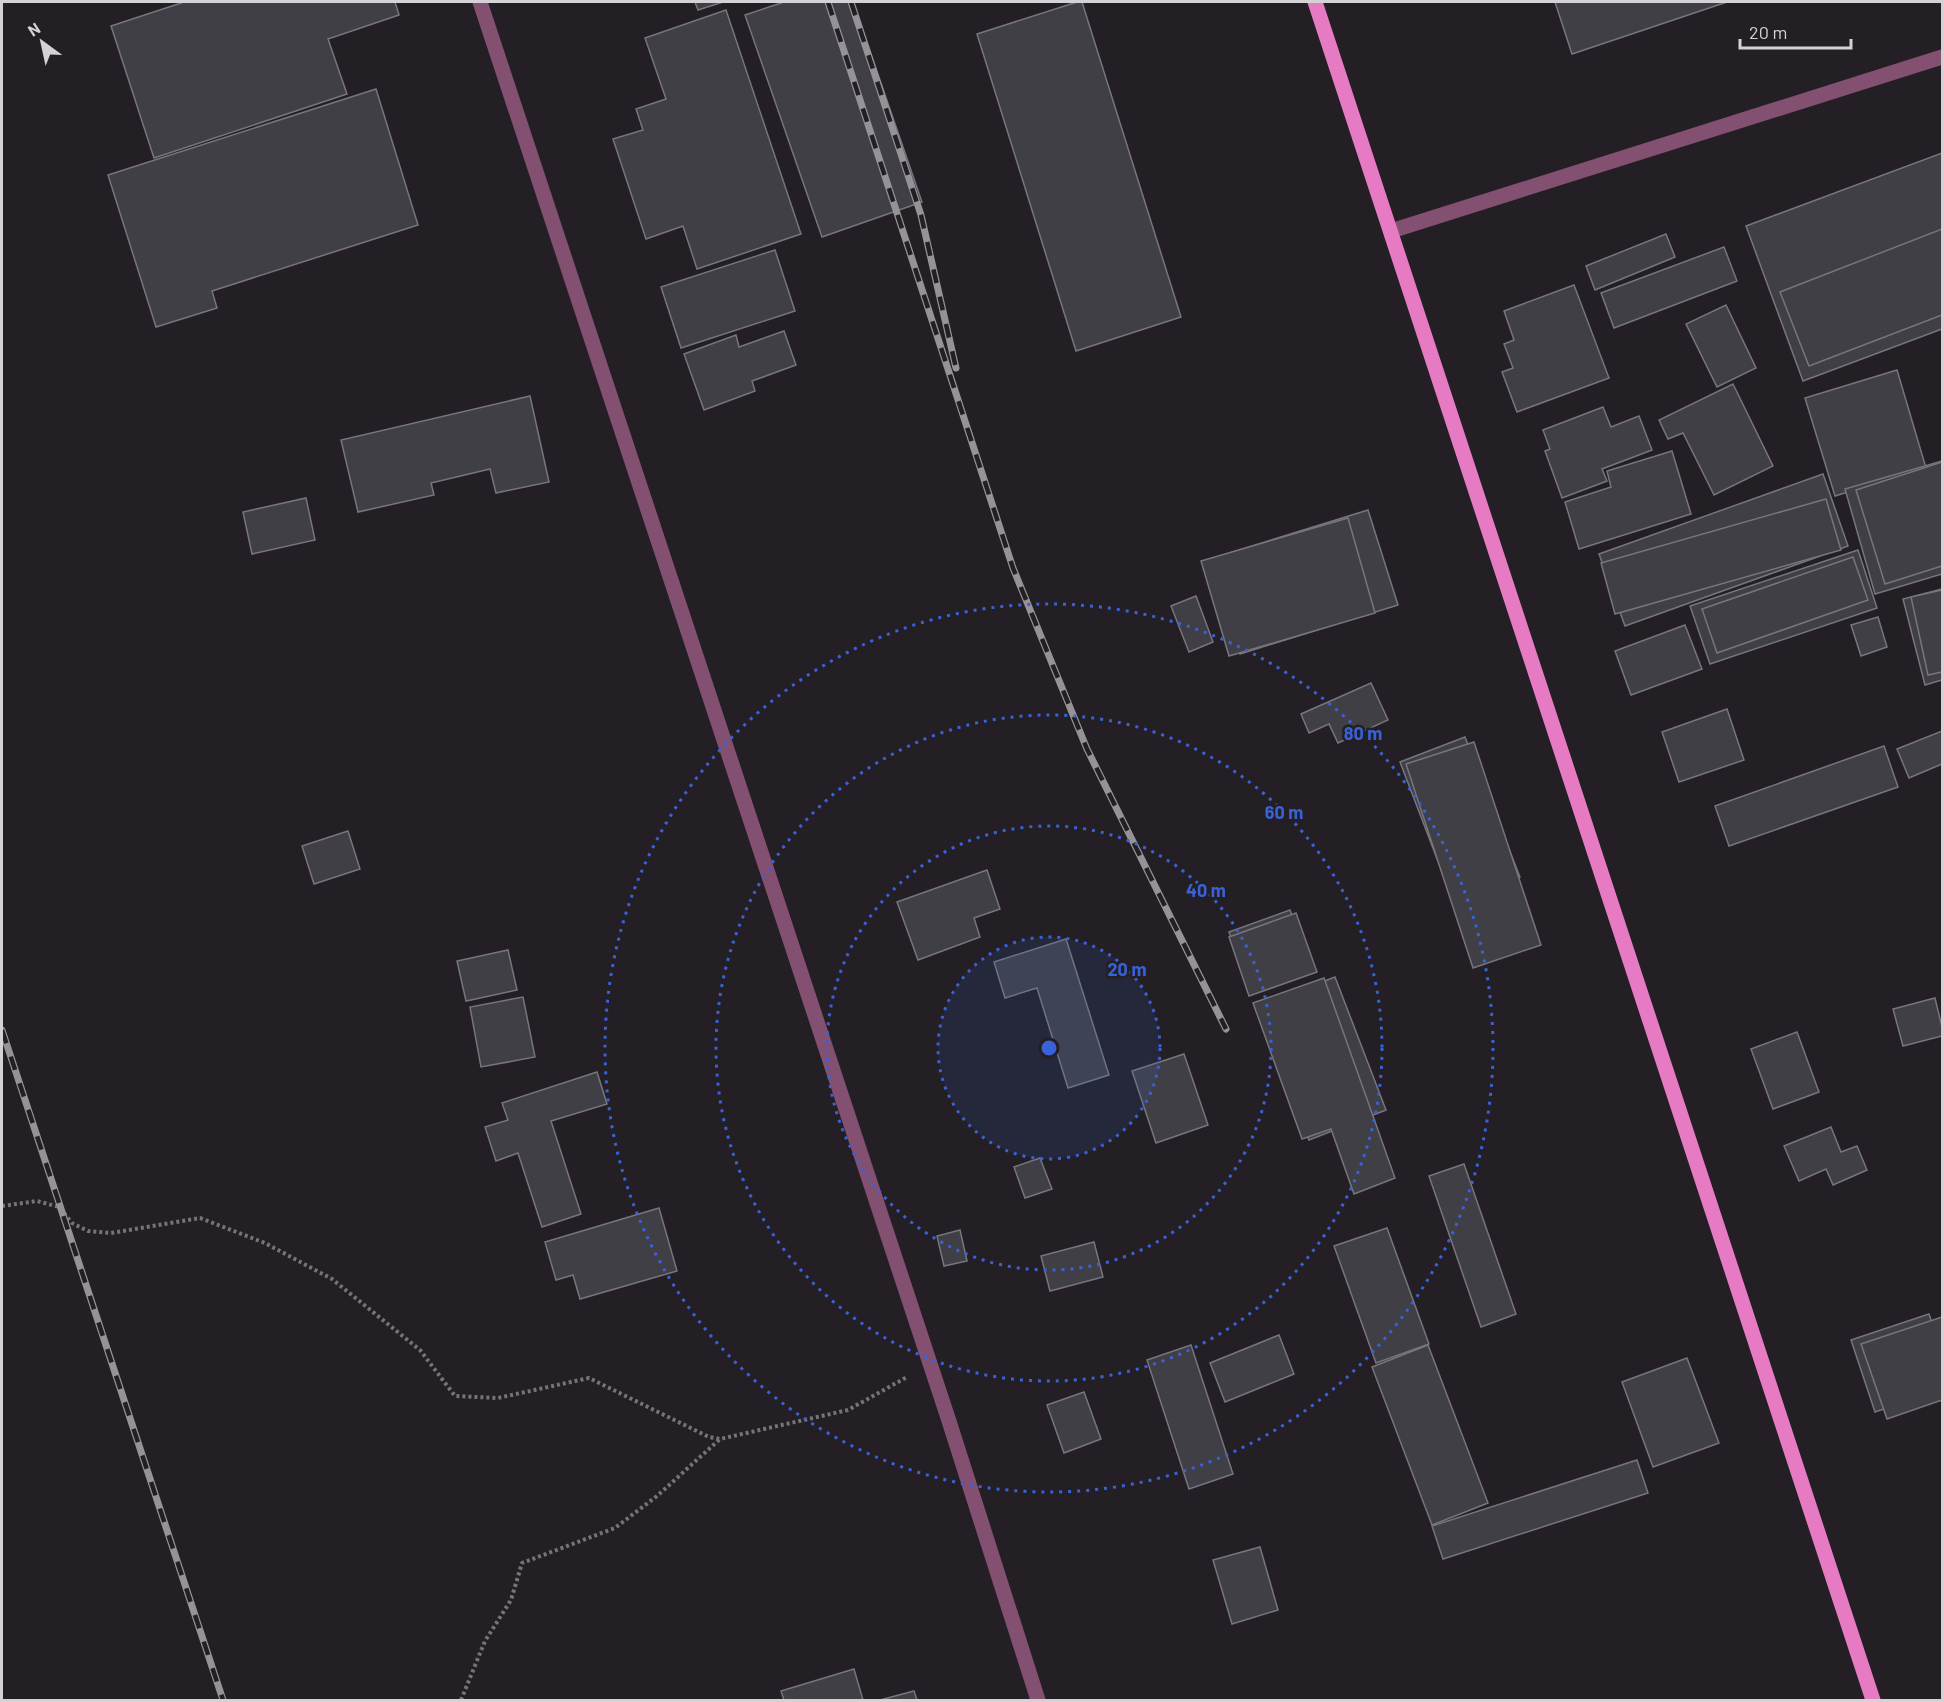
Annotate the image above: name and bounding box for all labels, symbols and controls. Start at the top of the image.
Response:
north arrow [12,12,72,72]
scale bar [1740,12,1851,50]
text: N [24,18,43,40]
text: 20 m [1749,21,1787,43]
text: 80 m [1344,722,1382,744]
text: 60 m [1265,801,1303,823]
text: 40 m [1186,879,1226,901]
text: 20 m [1108,958,1146,980]
centre of rings [1039,1038,1059,1058]

